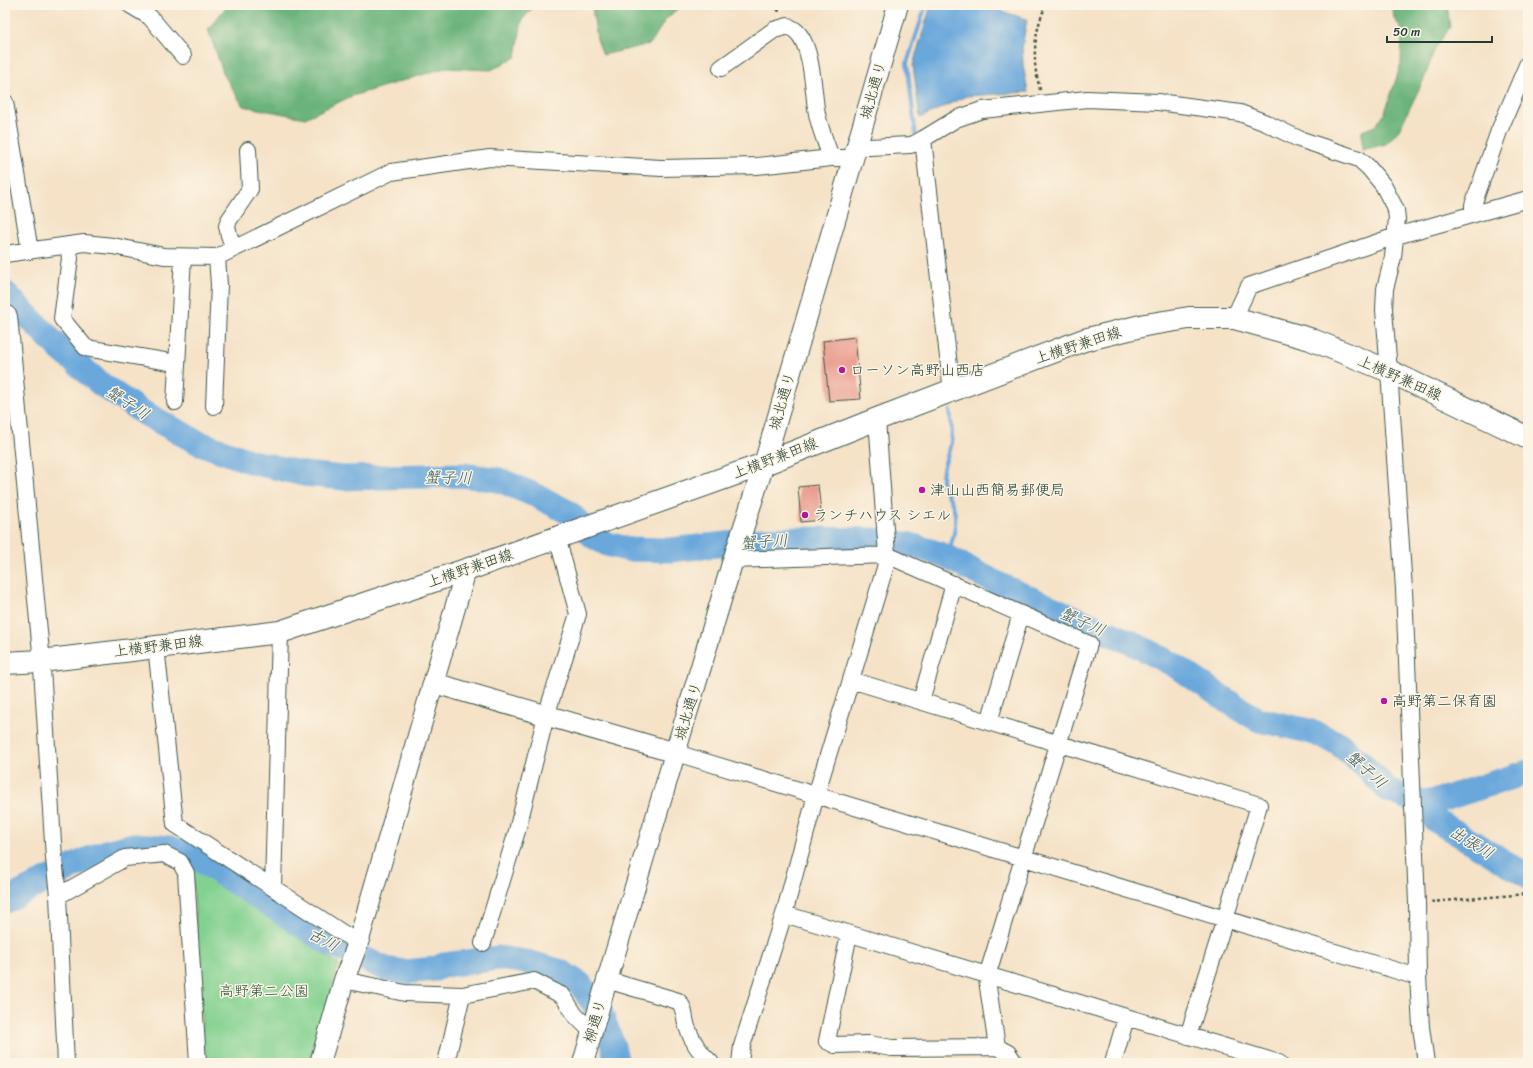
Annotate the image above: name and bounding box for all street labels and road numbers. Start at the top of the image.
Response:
street label: 城北通り [852,58,894,122]
street label: 上横野兼田線 [1031,319,1125,371]
street label: 上横野兼田線 [1354,348,1446,408]
street label: 城北通り [761,369,803,433]
street label: 上横野兼田線 [728,430,822,486]
street label: 上横野兼田線 [423,541,517,595]
street label: 上横野兼田線 [112,628,204,664]
street label: 城北通り [667,679,709,743]
street label: 柳通り [576,996,614,1046]

